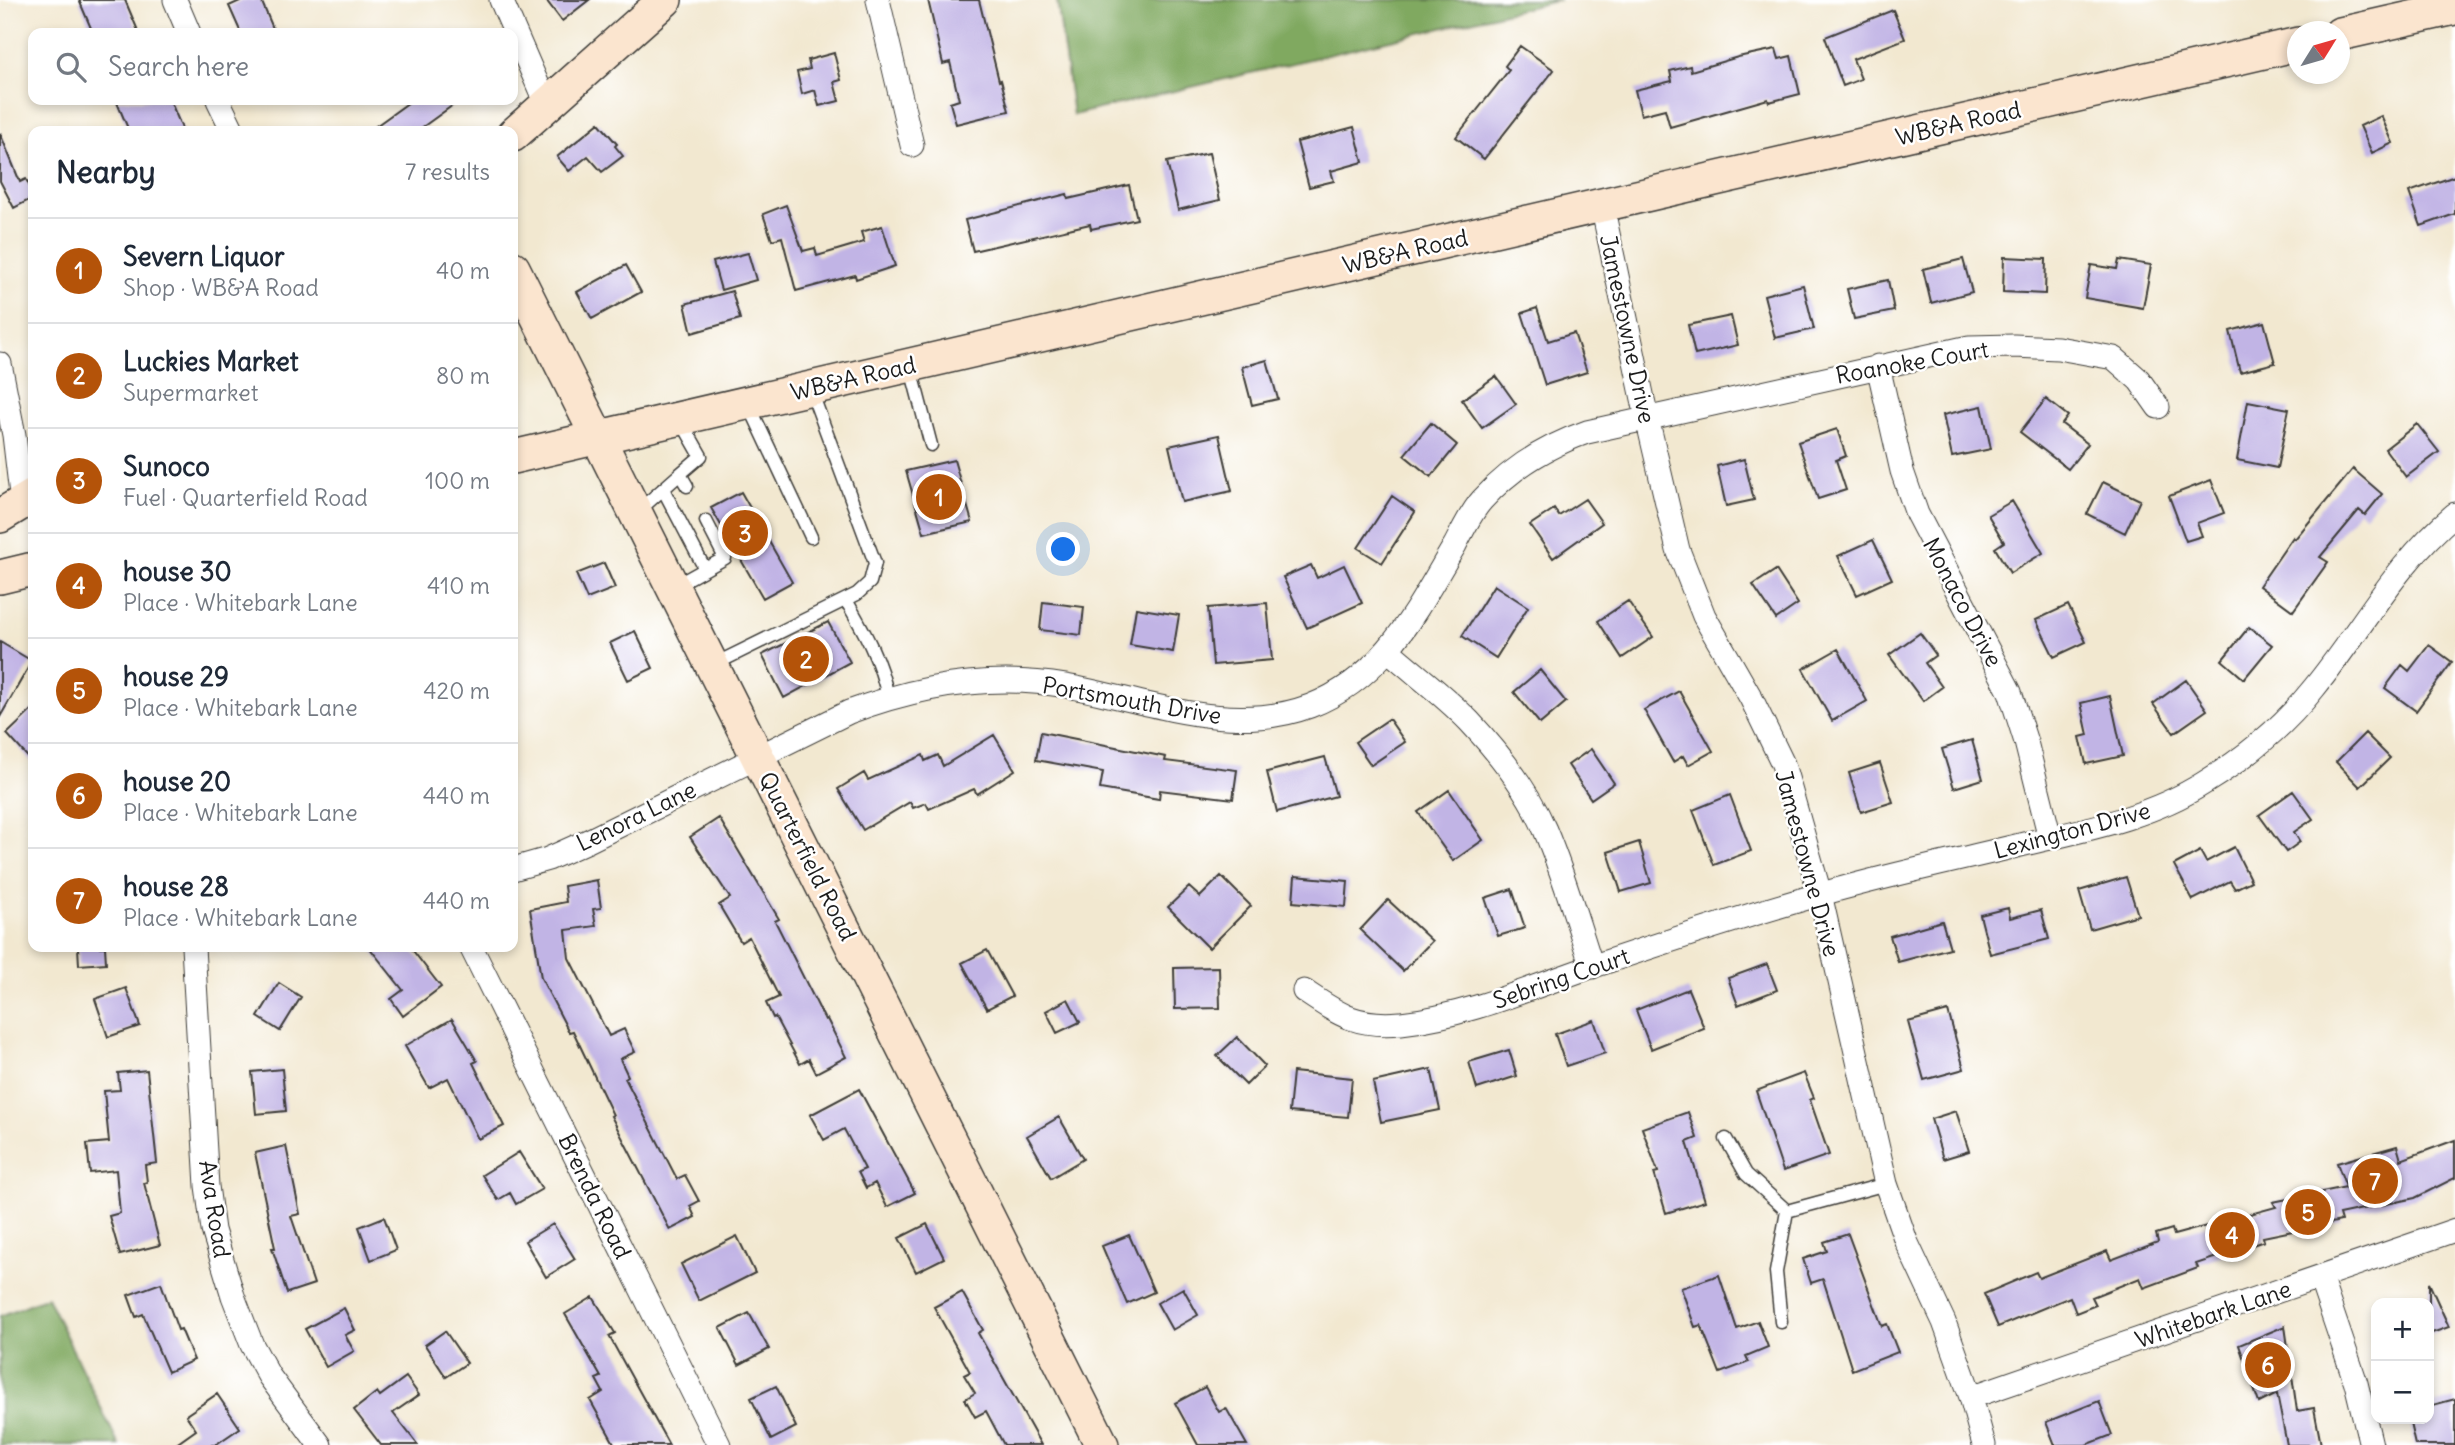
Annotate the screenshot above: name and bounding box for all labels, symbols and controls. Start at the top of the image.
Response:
north arrow [2287,21,2350,84]
search box [28,28,518,105]
icon: search [52,48,90,86]
text: Search here [108,50,249,83]
street label: WB&A Road [1893,95,2023,151]
text: Nearby [56,153,156,191]
text: 7 results [405,157,490,186]
street label: WB&A Road [1340,223,1470,279]
street label: Jamestowne Drive [1594,232,1662,426]
text: Severn Liquor [123,240,285,273]
text: 1 [74,256,84,285]
text: 40 m [436,256,490,285]
text: Shop · WB&A Road [123,273,319,302]
street label: Roanoke Court [1833,334,1991,390]
text: Luckies Market [123,345,298,378]
street label: WB&A Road [788,350,918,406]
text: 2 [73,361,85,390]
text: 80 m [436,361,490,390]
text: Supermarket [123,378,259,407]
text: Sunoco [123,450,210,483]
text: 3 [72,466,86,495]
text: 100 m [425,466,490,495]
pin: 1 [916,471,962,523]
text: Fuel · Quarterfield Road [123,483,368,512]
pin: 3 [722,507,768,559]
your location [1046,532,1080,566]
street label: Monaco Drive [1917,532,2009,672]
text: house 30 [123,555,232,588]
text: 4 [72,571,86,600]
text: 410 m [427,571,490,600]
text: Place · Whitebark Lane [123,588,358,617]
pin: 2 [783,633,829,685]
text: house 29 [123,660,229,693]
street label: Portsmouth Drive [1040,670,1224,730]
text: 5 [72,676,86,705]
text: 420 m [423,676,490,705]
text: Place · Whitebark Lane [123,693,358,722]
text: house 20 [123,765,231,798]
street label: Jamestowne Drive [1769,766,1847,960]
street label: Quarterfield Road [753,767,863,945]
street label: Lenora Lane [571,775,701,857]
text: 6 [72,781,86,810]
text: 440 m [423,781,490,810]
street label: Lexington Drive [1991,795,2153,865]
text: Place · Whitebark Lane [123,798,358,827]
text: house 28 [123,870,229,903]
text: 7 [73,886,85,915]
text: 440 m [423,886,490,915]
text: Place · Whitebark Lane [123,903,358,932]
street label: Sebring Court [1489,941,1633,1015]
street label: Brenda Road [552,1129,638,1263]
pin: 7 [2352,1155,2398,1207]
street label: Ava Road [193,1158,237,1260]
pin: 5 [2285,1186,2331,1238]
pin: 4 [2209,1209,2255,1261]
street label: Whitebark Lane [2131,1274,2295,1354]
map controls [2371,1298,2434,1424]
button: + [2371,1298,2434,1361]
pin: 6 [2245,1339,2291,1391]
button: − [2371,1361,2434,1424]

